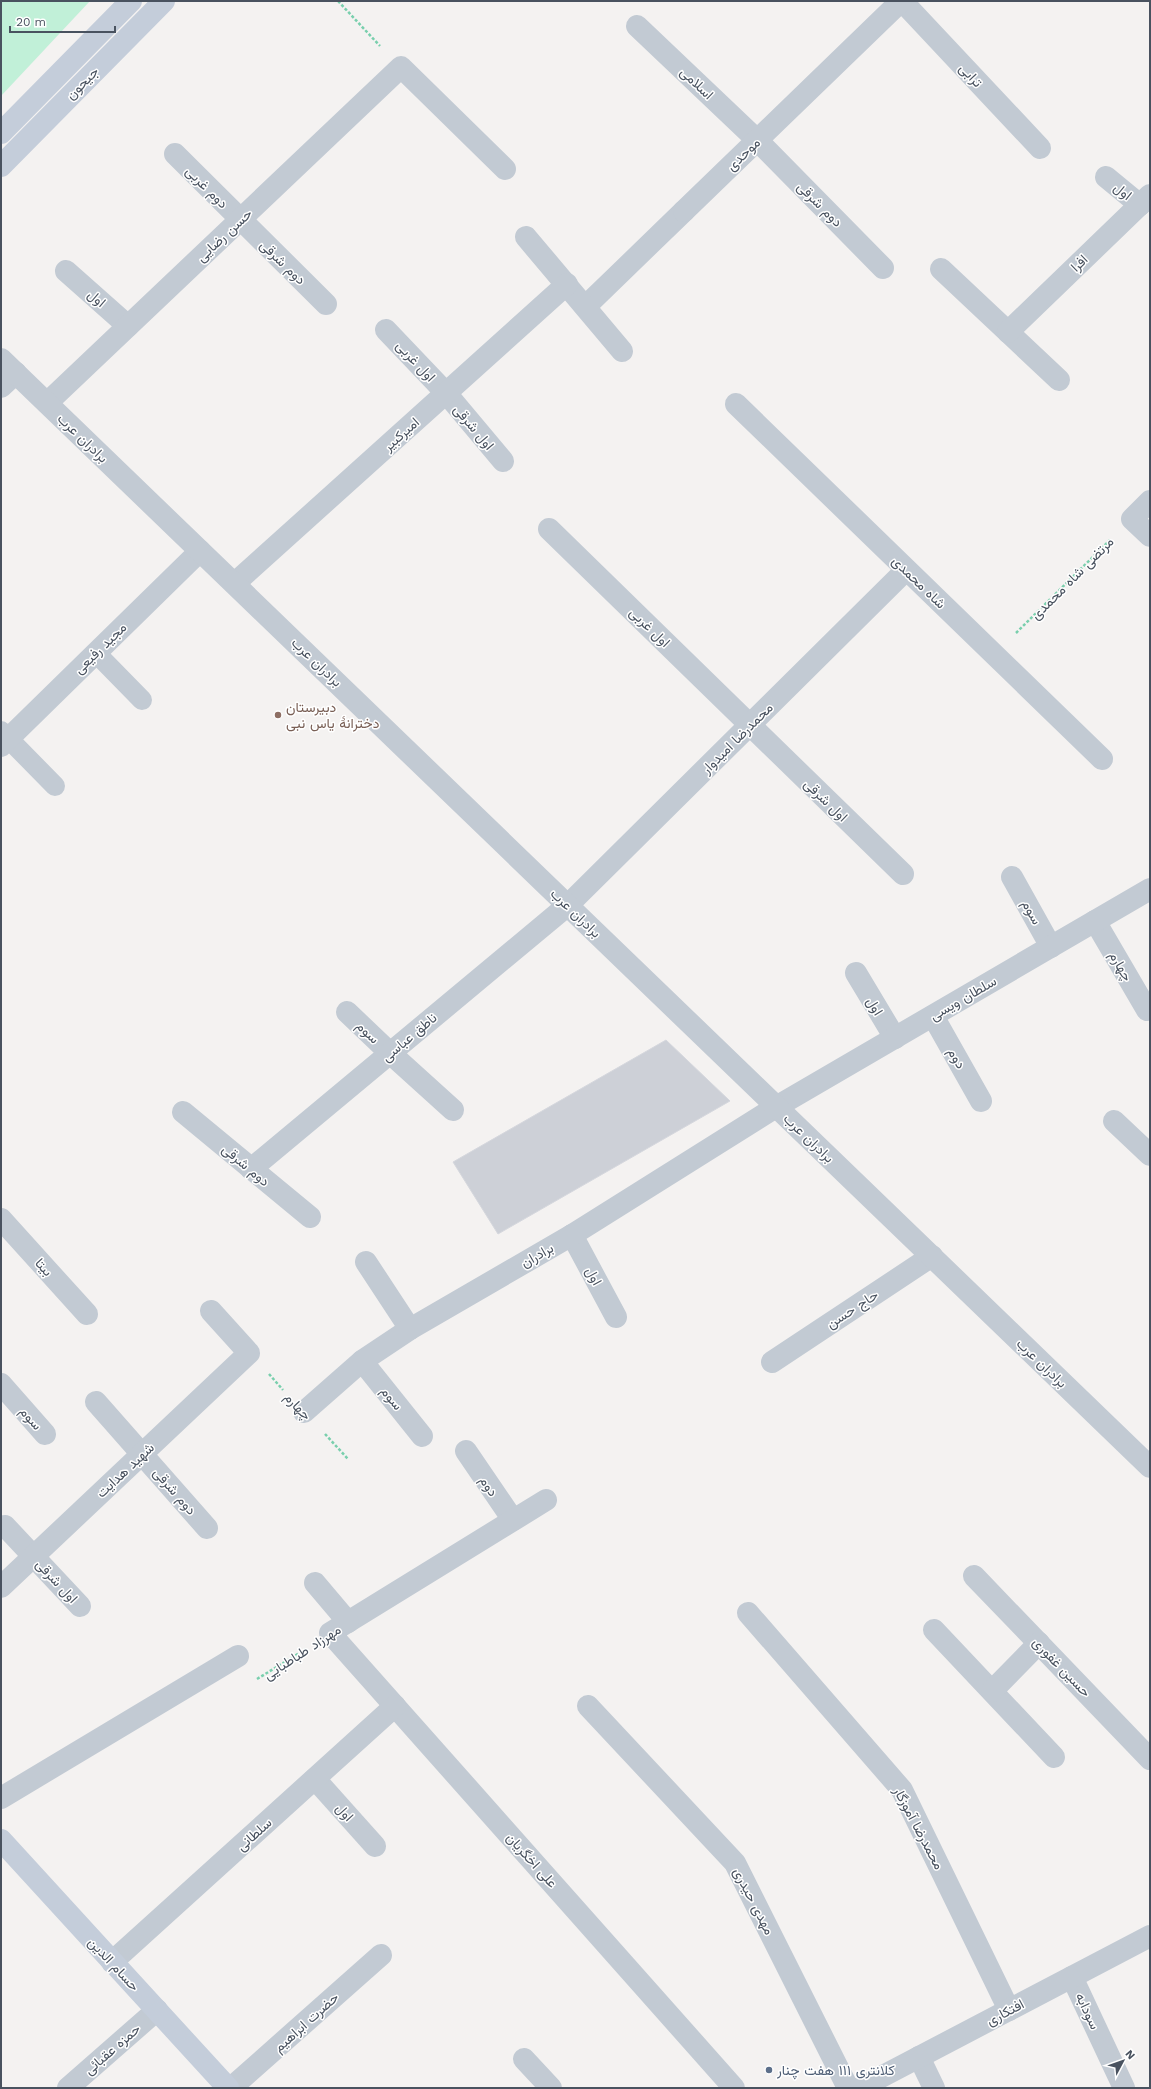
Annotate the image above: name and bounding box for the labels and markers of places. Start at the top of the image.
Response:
place label: دبیرستان دخترانهٔ یاس نبی [286,699,380,732]
marker: دبیرستان دخترانهٔ یاس نبی [273,710,283,720]
place label: کلانتری ۱۱۱ هفت چنار [776,2062,895,2080]
marker: کلانتری ۱۱۱ هفت چنار [764,2065,774,2075]

